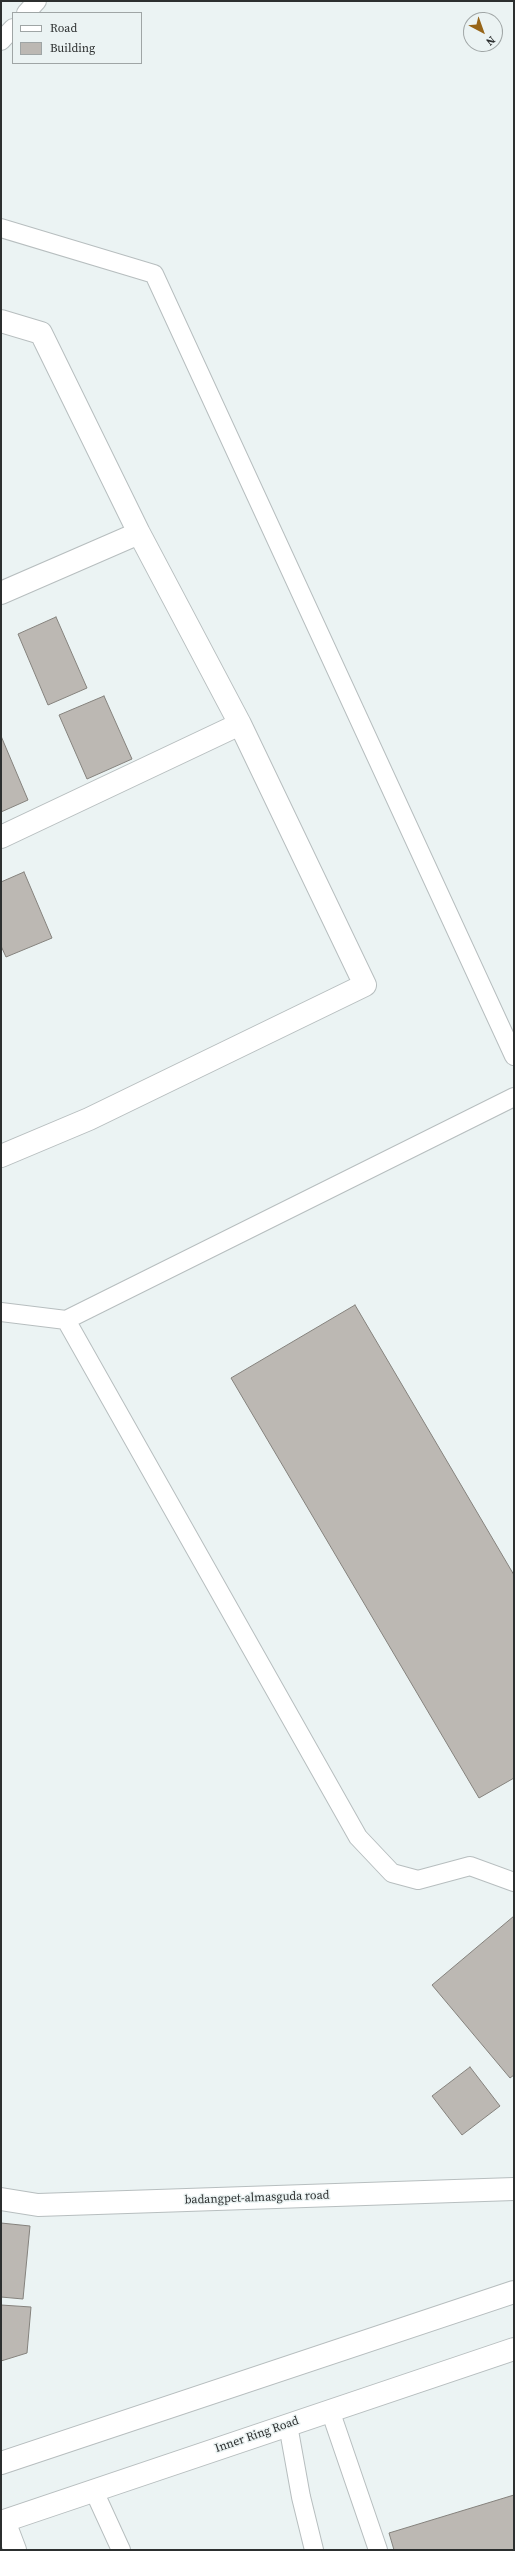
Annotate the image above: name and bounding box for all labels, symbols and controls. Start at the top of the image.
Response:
legend [12,12,142,64]
north arrow [463,12,503,52]
text: Road [50,20,77,36]
text: N [483,32,498,49]
text: Building [50,40,95,56]
street label: badangpet-almasguda road [184,2188,330,2208]
street label: Inner Ring Road [213,2414,301,2456]

